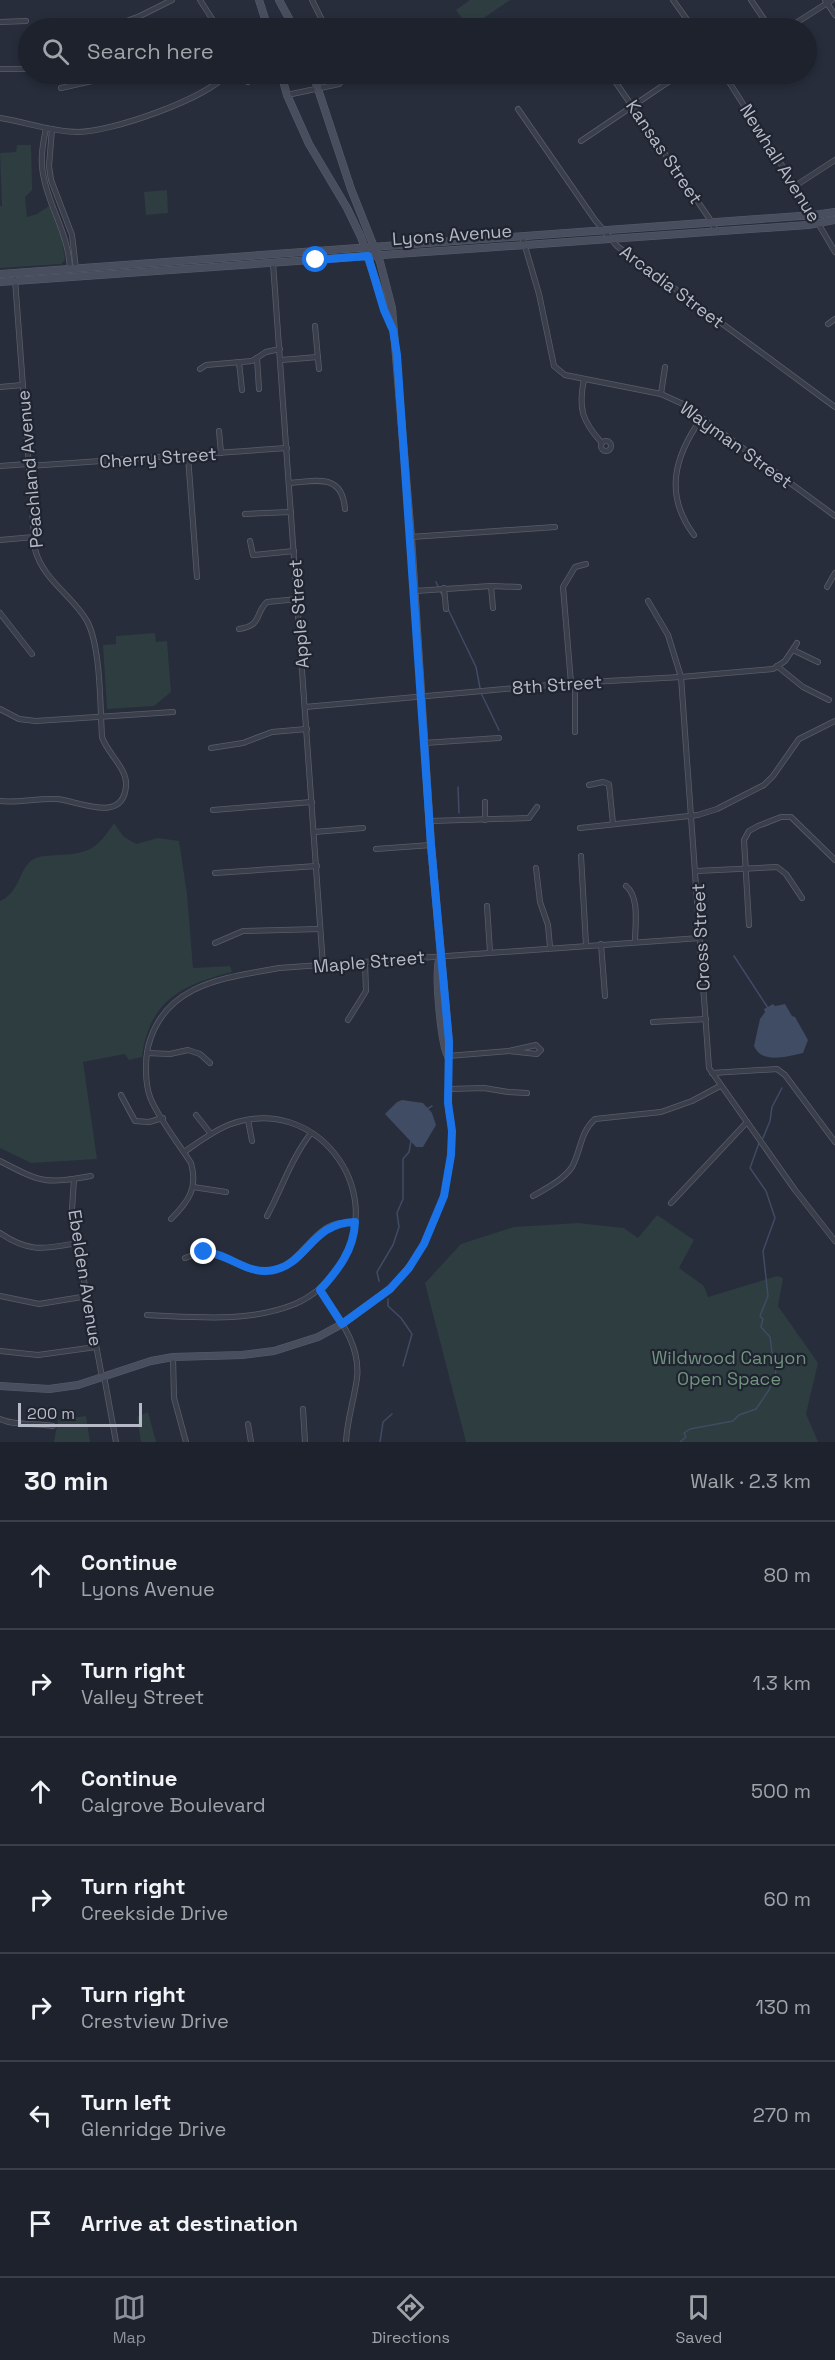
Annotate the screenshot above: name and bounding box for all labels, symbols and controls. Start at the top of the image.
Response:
search box [18,18,817,84]
icon: search [39,35,72,68]
text: Search here [87,37,214,65]
street label: Kansas Street [621,95,708,208]
street label: Newhall Avenue [735,99,826,226]
street label: Lyons Avenue [391,219,513,250]
street label: Arcadia Street [616,240,729,333]
route start [302,246,328,272]
street label: Peachland Avenue [11,389,48,549]
street label: Wayman Street [676,396,797,493]
street label: Cherry Street [99,442,217,473]
street label: Apple Street [283,559,314,669]
street label: 8th Street [511,670,603,699]
street label: Cross Street [686,883,715,991]
street label: Maple Street [312,945,426,978]
street label: Ebelden Avenue [63,1208,108,1348]
route end [190,1238,216,1264]
park label: Wildwood Canyon Open Space [652,1346,806,1390]
scale bar [18,1400,142,1428]
text: 200 m [27,1403,75,1424]
text: 30 min [24,1464,108,1498]
text: Walk · 2.3 km [690,1468,811,1494]
text: Continue [81,1548,177,1576]
icon: ahead [24,1559,57,1592]
text: 80 m [763,1562,811,1588]
text: Lyons Avenue [81,1576,215,1602]
text: Turn right [81,1656,186,1684]
icon: right [24,1667,57,1700]
text: 1.3 km [752,1670,811,1696]
text: Valley Street [81,1684,204,1710]
text: Continue [81,1764,177,1792]
icon: ahead [24,1775,57,1808]
text: 500 m [751,1778,811,1804]
text: Calgrove Boulevard [81,1792,266,1818]
text: Turn right [81,1872,186,1900]
icon: right [24,1883,57,1916]
text: 60 m [764,1886,811,1912]
text: Creekside Drive [81,1900,228,1926]
text: Turn right [81,1980,186,2008]
icon: right [24,1991,57,2024]
text: 130 m [755,1994,811,2020]
text: Crestview Drive [81,2008,229,2034]
text: Turn left [81,2088,171,2116]
icon: left [24,2099,57,2132]
text: 270 m [753,2102,811,2128]
text: Glenridge Drive [81,2116,226,2142]
icon: arrive [24,2207,57,2240]
text: Arrive at destination [81,2209,298,2237]
tab: Map [113,2291,146,2348]
tab: Directions [372,2291,450,2348]
tab: Saved [676,2291,722,2348]

